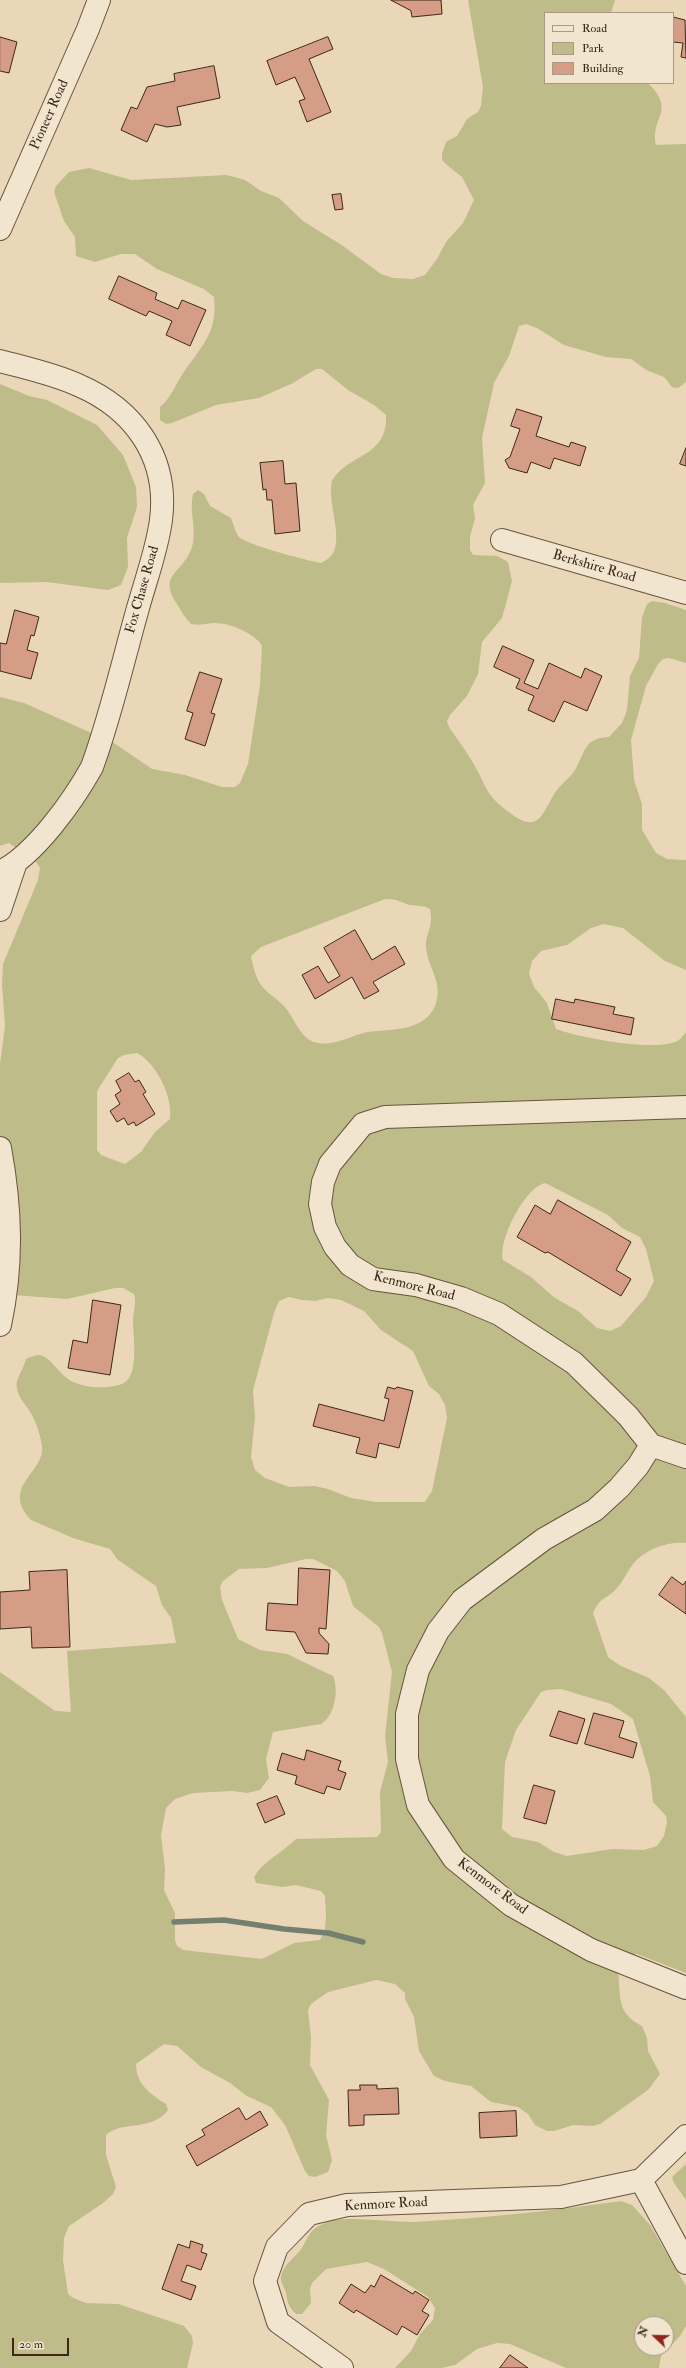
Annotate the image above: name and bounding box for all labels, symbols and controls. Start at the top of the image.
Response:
legend [544,12,674,84]
text: Road [582,21,607,36]
text: Park [582,41,604,56]
text: Building [582,61,623,76]
street label: Pioneer Road [27,77,73,153]
street label: Fox Chase Road [122,544,164,636]
street label: Berkshire Road [550,547,638,587]
street label: Kenmore Road [371,1269,457,1305]
street label: Kenmore Road [454,1855,530,1919]
street label: Kenmore Road [344,2194,428,2216]
north arrow [634,2316,674,2356]
text: N [635,2325,651,2339]
scale bar [14,2330,71,2356]
text: 20 m [19,2337,43,2352]

